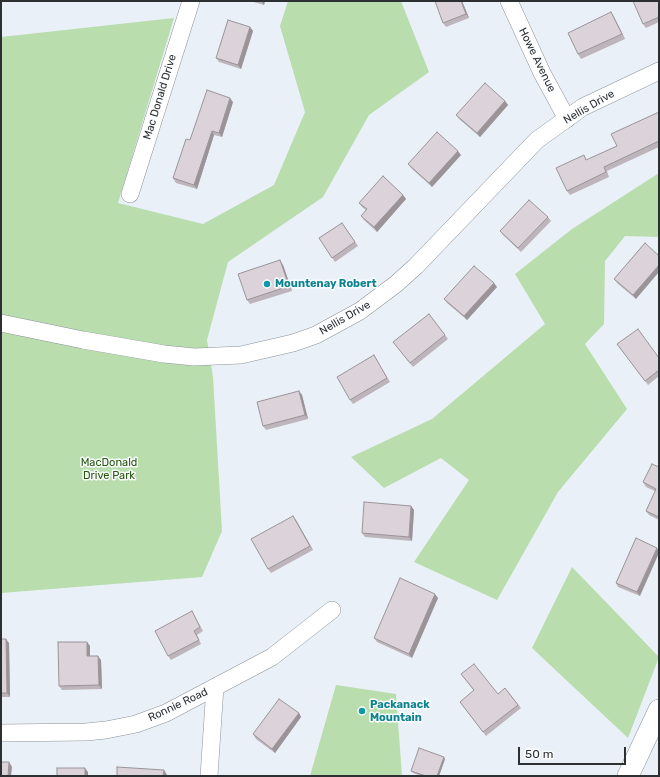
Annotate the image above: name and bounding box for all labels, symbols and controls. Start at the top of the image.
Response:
street label: Howe Avenue [516,26,558,94]
street label: Mac Donald Drive [141,53,179,141]
street label: Nellis Drive [561,87,617,127]
place label: Mountenay Robert [275,277,377,291]
marker: Mountenay Robert [262,279,272,289]
street label: Nellis Drive [317,298,373,338]
park label: MacDonald Drive Park [81,456,137,482]
street label: Ronnie Road [146,685,210,725]
place label: Packanack Mountain [370,698,430,724]
marker: Packanack Mountain [357,706,367,716]
scale bar [520,739,628,765]
text: 50 m [525,747,553,761]

